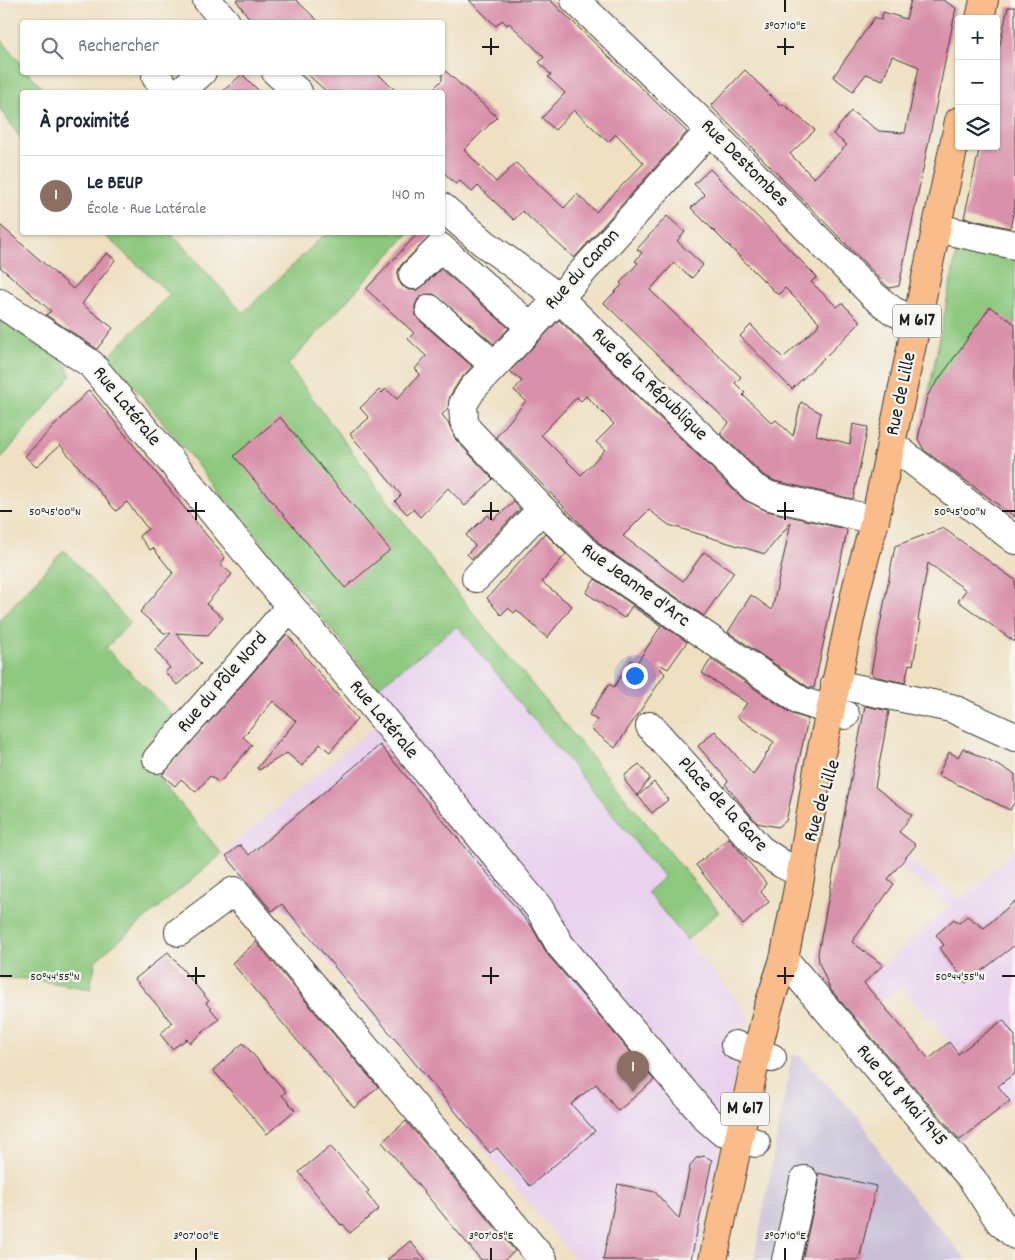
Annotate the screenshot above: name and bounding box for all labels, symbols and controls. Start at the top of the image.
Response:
map controls [955,15,1000,150]
button: + [955,15,1000,60]
text: 3°07'10"E [764,18,806,35]
search box [20,20,445,75]
icon: search [38,34,66,62]
text: Rechercher [78,34,159,61]
button: − [955,60,1000,105]
button: layers [955,105,1000,150]
text: À proximité [40,108,129,138]
street label: Rue Destombes [693,113,795,215]
text: Le BEUP [87,171,143,198]
text: 1 [54,184,58,207]
text: 140 m [391,184,425,207]
text: École · Rue Latérale [87,198,206,221]
street label: Rue du Canon [539,223,627,317]
road number: M 617 [893,304,941,338]
street label: Rue de la République [584,322,714,448]
street label: Rue de Lille [880,349,925,438]
street label: Rue Latérale [85,361,167,453]
text: 50°45'00"N [29,504,81,521]
text: 50°45'00"N [934,504,986,521]
street label: Rue Jeanne d'Arc [575,537,695,635]
street label: Rue du Pôle Nord [171,626,275,740]
your location [622,663,648,689]
street label: Rue Latérale [342,674,425,766]
street label: Place de la Gare [670,751,774,859]
street label: Rue de Lille [797,756,849,846]
text: 50°44'55"N [30,969,80,986]
text: 50°44'55"N [935,969,985,986]
street label: Rue du 8 Mai 1945 [849,1039,953,1153]
pin: 1 [617,1051,649,1092]
road number: M 617 [721,1092,769,1126]
text: 3°07'00"E [173,1228,219,1245]
text: 3°07'05"E [469,1228,514,1245]
text: 3°07'10"E [764,1228,806,1245]

